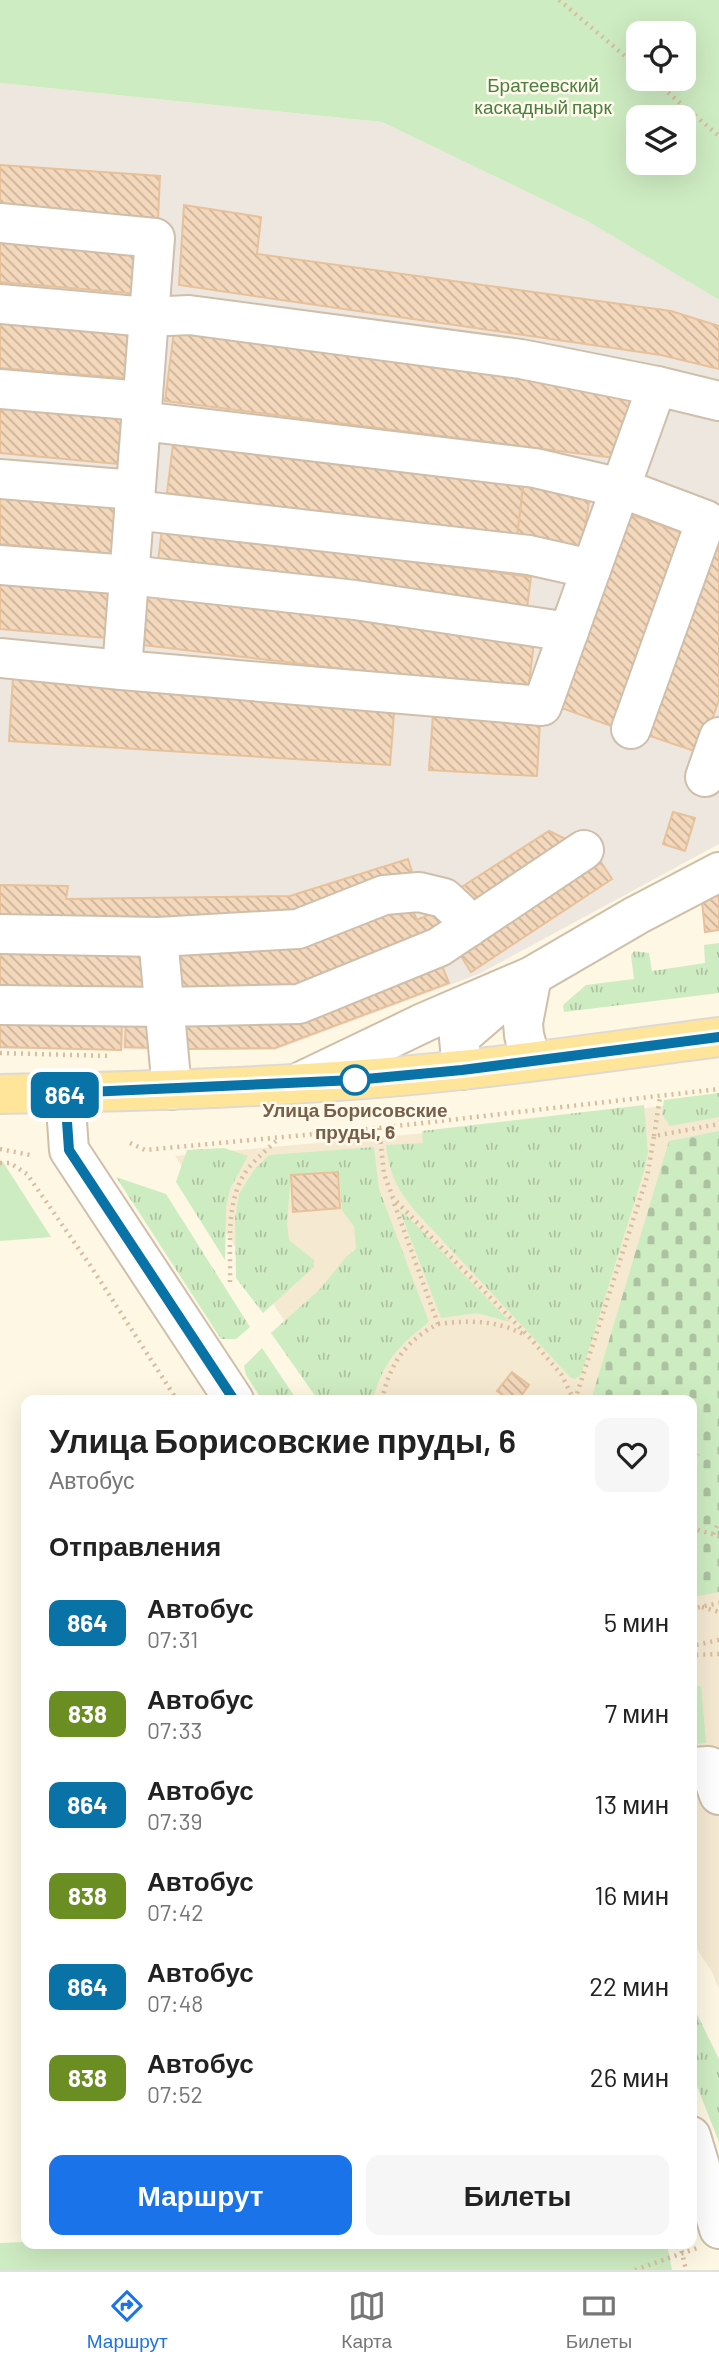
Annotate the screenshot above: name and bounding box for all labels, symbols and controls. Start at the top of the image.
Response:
map controls [626,21,696,175]
button: locate [626,21,696,91]
park label: Братеевский каскадный парк [474,73,612,118]
button: layers [626,105,696,175]
marker: Улица Борисовские пруды, 6 [340,1065,370,1095]
line badge: 864 [25,1072,105,1118]
text: 864 [45,1080,85,1109]
place label: Улица Борисовские пруды, 6 [263,1098,447,1143]
button: heart [595,1418,669,1492]
text: Улица Борисовские пруды, 6 [49,1420,516,1460]
text: Автобус [49,1466,135,1494]
text: Отправления [49,1530,221,1561]
text: Автобус [147,1592,254,1623]
text: 5 мин [604,1606,669,1637]
text: 864 [67,1608,108,1637]
text: 07:31 [147,1625,198,1653]
text: Автобус [147,1683,254,1714]
text: 7 мин [605,1697,669,1728]
text: 838 [68,1699,107,1728]
text: 07:33 [147,1716,202,1744]
text: Автобус [147,1774,254,1805]
text: 13 мин [595,1788,669,1819]
text: 864 [67,1790,108,1819]
text: 07:39 [147,1807,203,1835]
text: Автобус [147,1865,254,1896]
text: 16 мин [595,1879,669,1910]
text: 838 [68,1881,107,1910]
text: 07:42 [147,1898,204,1926]
text: Автобус [147,1956,254,1987]
text: 22 мин [589,1970,669,2001]
text: 864 [67,1972,108,2001]
text: 07:48 [147,1989,203,2017]
text: Автобус [147,2047,254,2078]
text: 26 мин [590,2061,669,2092]
text: 838 [68,2063,107,2092]
text: 07:52 [147,2080,203,2108]
button: Маршрут [49,2155,352,2235]
button: Билеты [366,2155,669,2235]
tab: Маршрут [87,2287,168,2353]
tab: Карта [341,2287,392,2353]
tab: Билеты [566,2287,632,2353]

